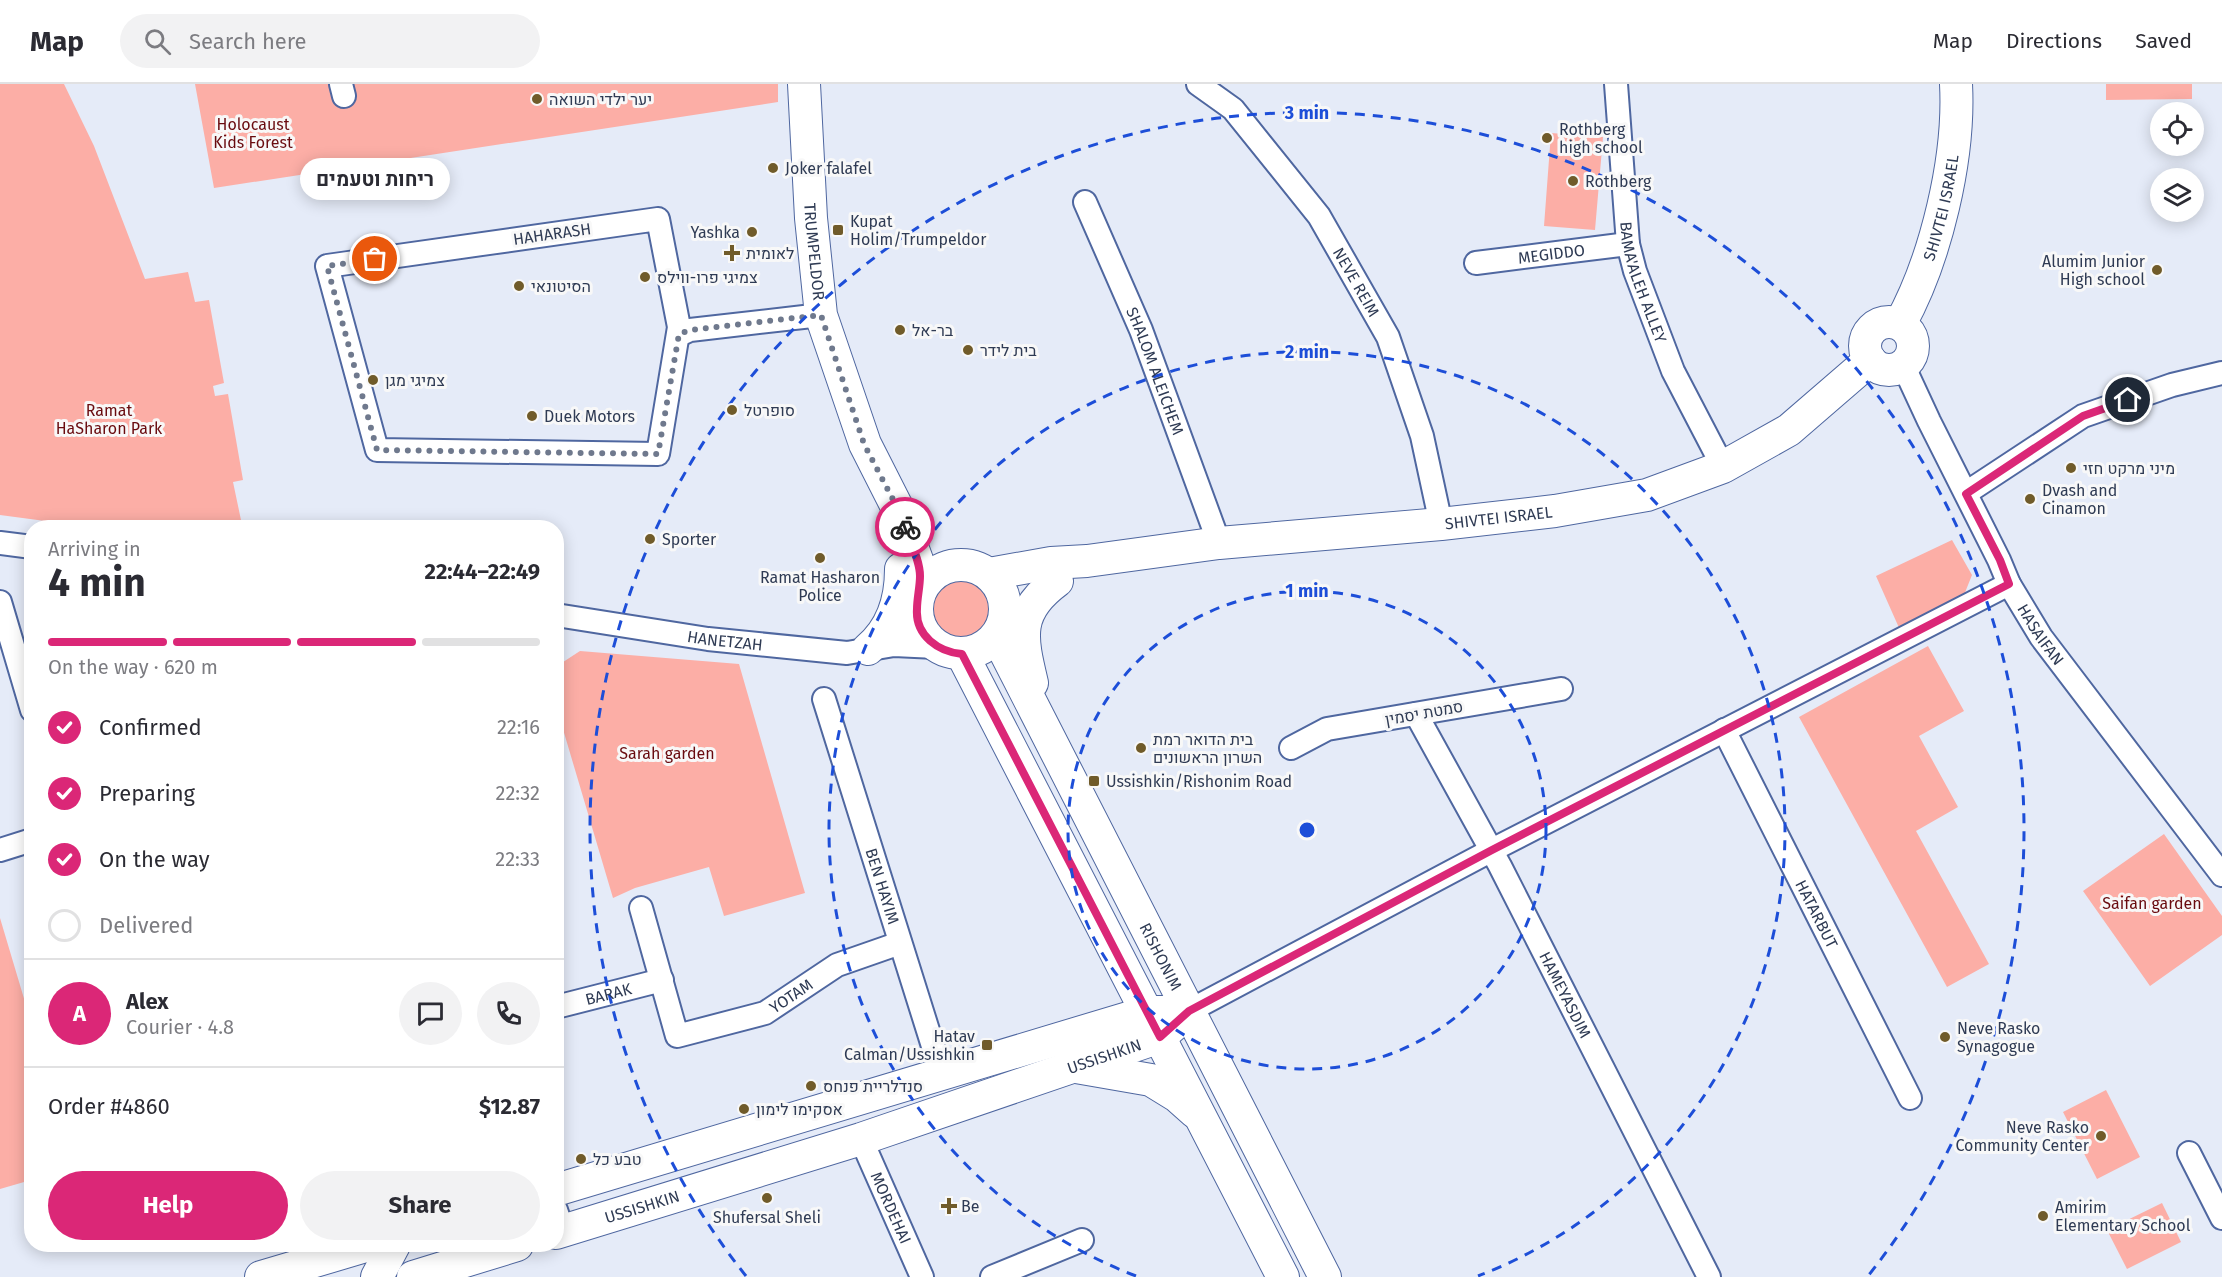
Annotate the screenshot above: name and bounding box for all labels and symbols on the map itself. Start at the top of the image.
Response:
place label: יער ילדי השואה [549,90,652,109]
marker: יער ילדי השואה [530,92,544,106]
text: 3 min [1284,102,1329,124]
park label: Holocaust Kids Forest [213,115,293,152]
place label: Rothberg high school [1559,120,1643,157]
marker: Rothberg high school [1540,131,1554,145]
street label: SHIVTEI ISRAEL [1919,153,1962,263]
callout: ריחות וטעמים [300,157,450,199]
place label: Joker falafel [785,159,872,178]
marker: Joker falafel [766,161,780,175]
place label: Rothberg [1585,172,1652,191]
marker: Rothberg [1566,174,1580,188]
street label: TRUMPELDOR [801,202,829,302]
place label: Kupat Holim/Trumpeldor [850,212,987,249]
street label: HAHARASH [512,219,592,249]
street label: BAMA'ALEH ALLEY [1617,221,1671,345]
place label: Yashka [690,223,740,242]
marker: Kupat Holim/Trumpeldor [831,223,845,237]
marker: Yashka [745,225,759,239]
pin [349,233,400,284]
street label: MEGIDDO [1517,240,1586,267]
marker: לאומית [723,244,741,262]
place label: לאומית [746,244,794,263]
street label: NEVE REIM [1329,244,1384,320]
place label: Alumim Junior High school [2042,252,2146,289]
marker: Alumim Junior High school [2150,263,2164,277]
place label: צמיגי פרו-ווילס [657,268,758,287]
marker: צמיגי פרו-ווילס [638,270,652,284]
place label: הסיטונאי [531,277,591,296]
marker: הסיטונאי [512,279,526,293]
street label: SHALOM ALEICHEM [1123,304,1188,437]
place label: בר-אל [912,321,954,340]
marker: בר-אל [893,323,907,337]
place label: בית לידר [980,341,1037,360]
text: 2 min [1285,341,1329,363]
marker: בית לידר [961,343,975,357]
place label: צמיגי מגן [385,371,445,390]
marker: צמיגי מגן [366,373,380,387]
pin [2102,374,2153,425]
park label: Ramat HaSharon Park [56,401,163,438]
place label: סופרטל [744,401,795,420]
marker: סופרטל [725,403,739,417]
place label: Duek Motors [544,407,635,426]
marker: Duek Motors [525,409,539,423]
place label: מיני מרקט חזי [2083,459,2175,478]
marker: מיני מרקט חזי [2064,461,2078,475]
place label: Dvash and Cinamon [2042,481,2117,518]
marker: Dvash and Cinamon [2023,492,2037,506]
courier [875,497,935,557]
street label: SHIVTEI ISRAEL [1444,502,1553,533]
place label: Sporter [662,530,717,549]
marker: Sporter [643,532,657,546]
marker: Ramat Hasharon Police [813,551,827,565]
place label: Ramat Hasharon Police [760,568,880,605]
text: 1 min [1285,580,1329,602]
street label: HASAIFAN [2014,600,2068,669]
street label: HANETZAH [686,626,764,654]
street label: סמטת יסמין [1383,697,1465,729]
place label: בית הדואר רמת השרון הראשונים [1153,730,1262,767]
marker: בית הדואר רמת השרון הראשונים [1134,741,1148,755]
park label: Sarah garden [619,744,715,763]
place label: Ussishkin/Rishonim Road [1106,772,1292,791]
marker: Ussishkin/Rishonim Road [1087,774,1101,788]
centre of rings [1297,820,1317,840]
street label: BEN HAYIM [862,846,904,926]
street label: HATARBUT [1792,876,1842,952]
park label: Saifan garden [2102,894,2202,913]
street label: RISHONIM [1136,920,1186,993]
street label: HAMEYASDIM [1536,948,1595,1041]
street label: YOTAM [766,975,816,1017]
street label: BARAK [583,979,634,1009]
place label: Neve Rasko Synagogue [1957,1019,2040,1056]
place label: Hatav Calman/Ussishkin [844,1027,975,1064]
marker: Neve Rasko Synagogue [1938,1030,1952,1044]
street label: USSISHKIN [1064,1035,1144,1078]
marker: Hatav Calman/Ussishkin [980,1038,994,1052]
place label: סנדלריית פנחס [823,1077,923,1096]
marker: סנדלריית פנחס [804,1079,818,1093]
place label: אסקימו לימון [756,1100,843,1119]
marker: אסקימו לימון [737,1102,751,1116]
place label: Neve Rasko Community Center [1955,1118,2090,1155]
marker: Neve Rasko Community Center [2094,1129,2108,1143]
place label: טבע כל [593,1150,642,1169]
marker: טבע כל [574,1152,588,1166]
street label: MORDEHAI [867,1169,916,1247]
street label: USSISHKIN [602,1186,682,1227]
marker: Shufersal Sheli [760,1191,774,1205]
place label: Be [961,1197,979,1216]
place label: Amirim Elementary School [2055,1198,2191,1235]
marker: Be [942,1199,956,1213]
place label: Shufersal Sheli [713,1208,821,1227]
marker: Amirim Elementary School [2036,1209,2050,1223]

